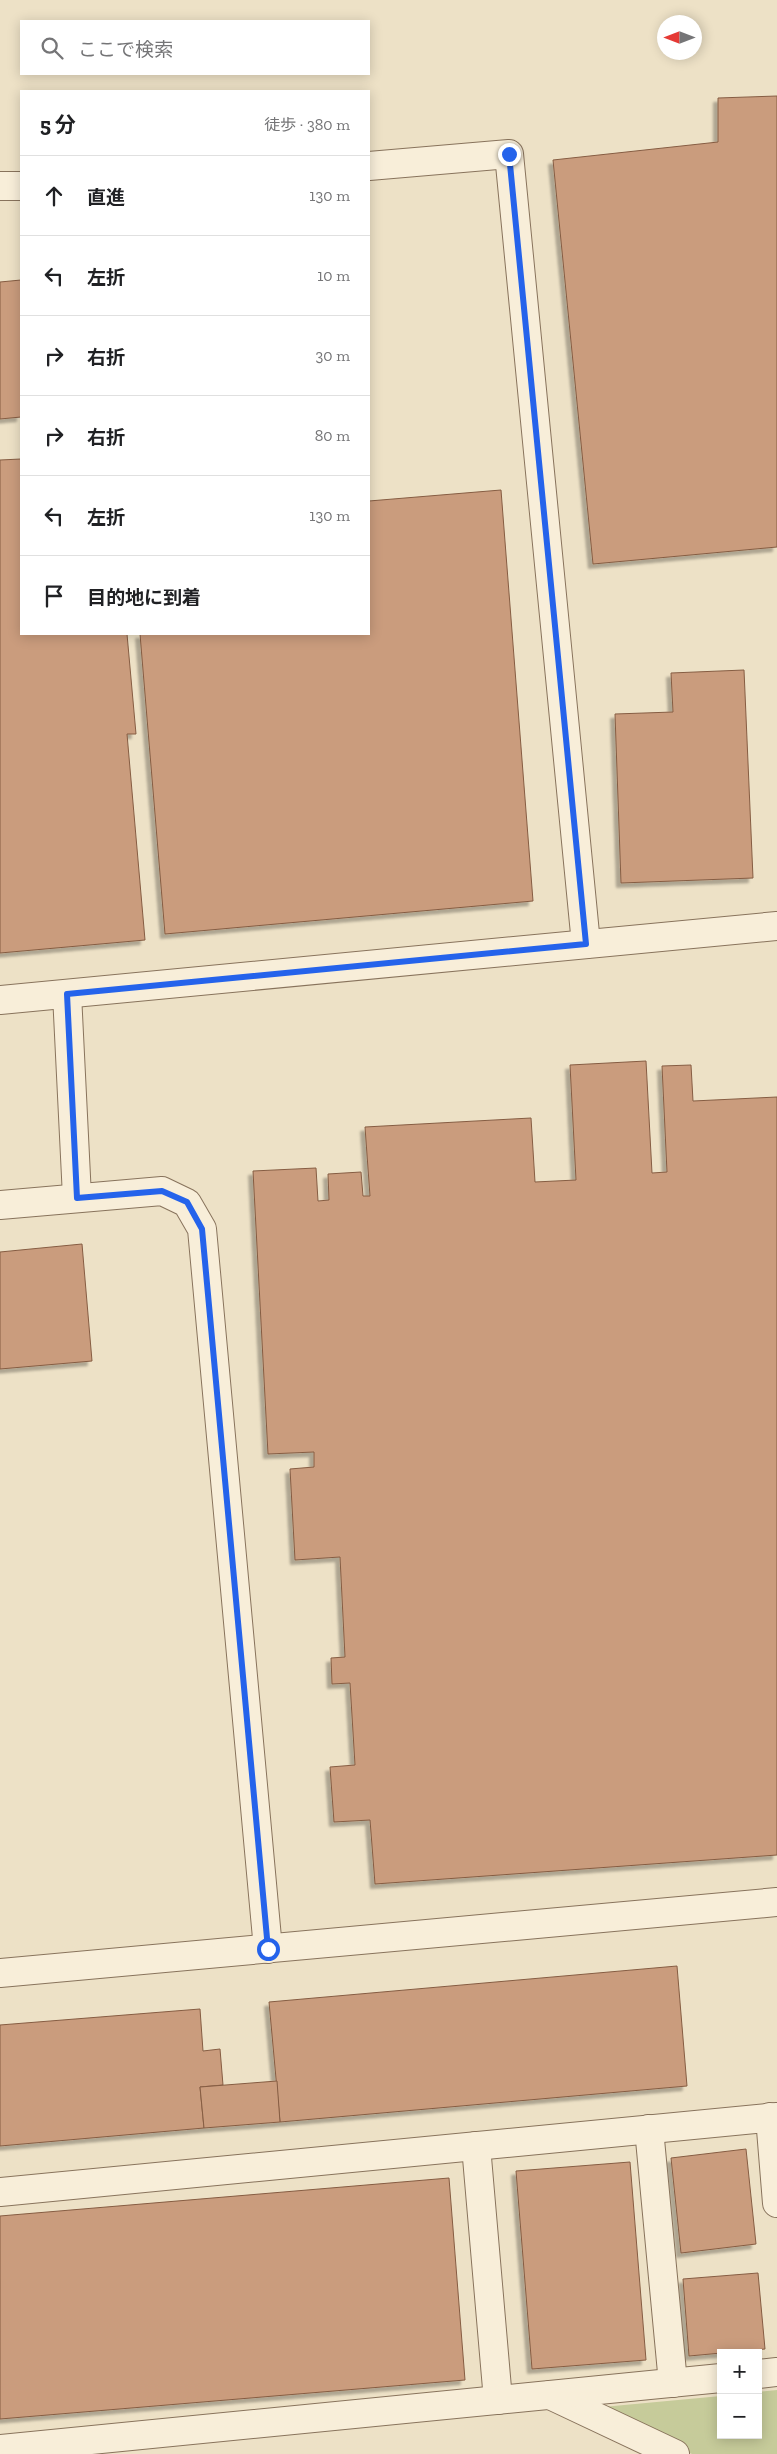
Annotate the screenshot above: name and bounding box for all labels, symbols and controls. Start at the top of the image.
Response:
north arrow [657,15,702,60]
search box [20,20,370,75]
icon: search [38,34,66,62]
text: ここで検索 [78,38,173,61]
text: 5 分 [40,112,76,137]
text: 徒歩 · 380 m [264,115,350,134]
route end [498,143,521,166]
icon: ahead [40,182,68,210]
text: 直進 [87,186,125,209]
text: 130 m [309,186,350,205]
icon: left [40,262,68,290]
text: 左折 [87,266,125,289]
text: 10 m [317,266,350,285]
icon: right [40,342,68,370]
text: 右折 [87,346,125,369]
text: 30 m [316,346,350,365]
icon: right [40,422,68,450]
text: 右折 [87,426,125,449]
text: 80 m [315,426,350,445]
icon: left [40,502,68,530]
text: 左折 [87,506,125,529]
text: 130 m [309,506,350,525]
icon: arrive [40,582,68,610]
text: 目的地に到着 [87,586,201,609]
route start [257,1938,280,1961]
map controls [717,2349,762,2439]
button: + [717,2349,762,2394]
button: − [717,2394,762,2439]

